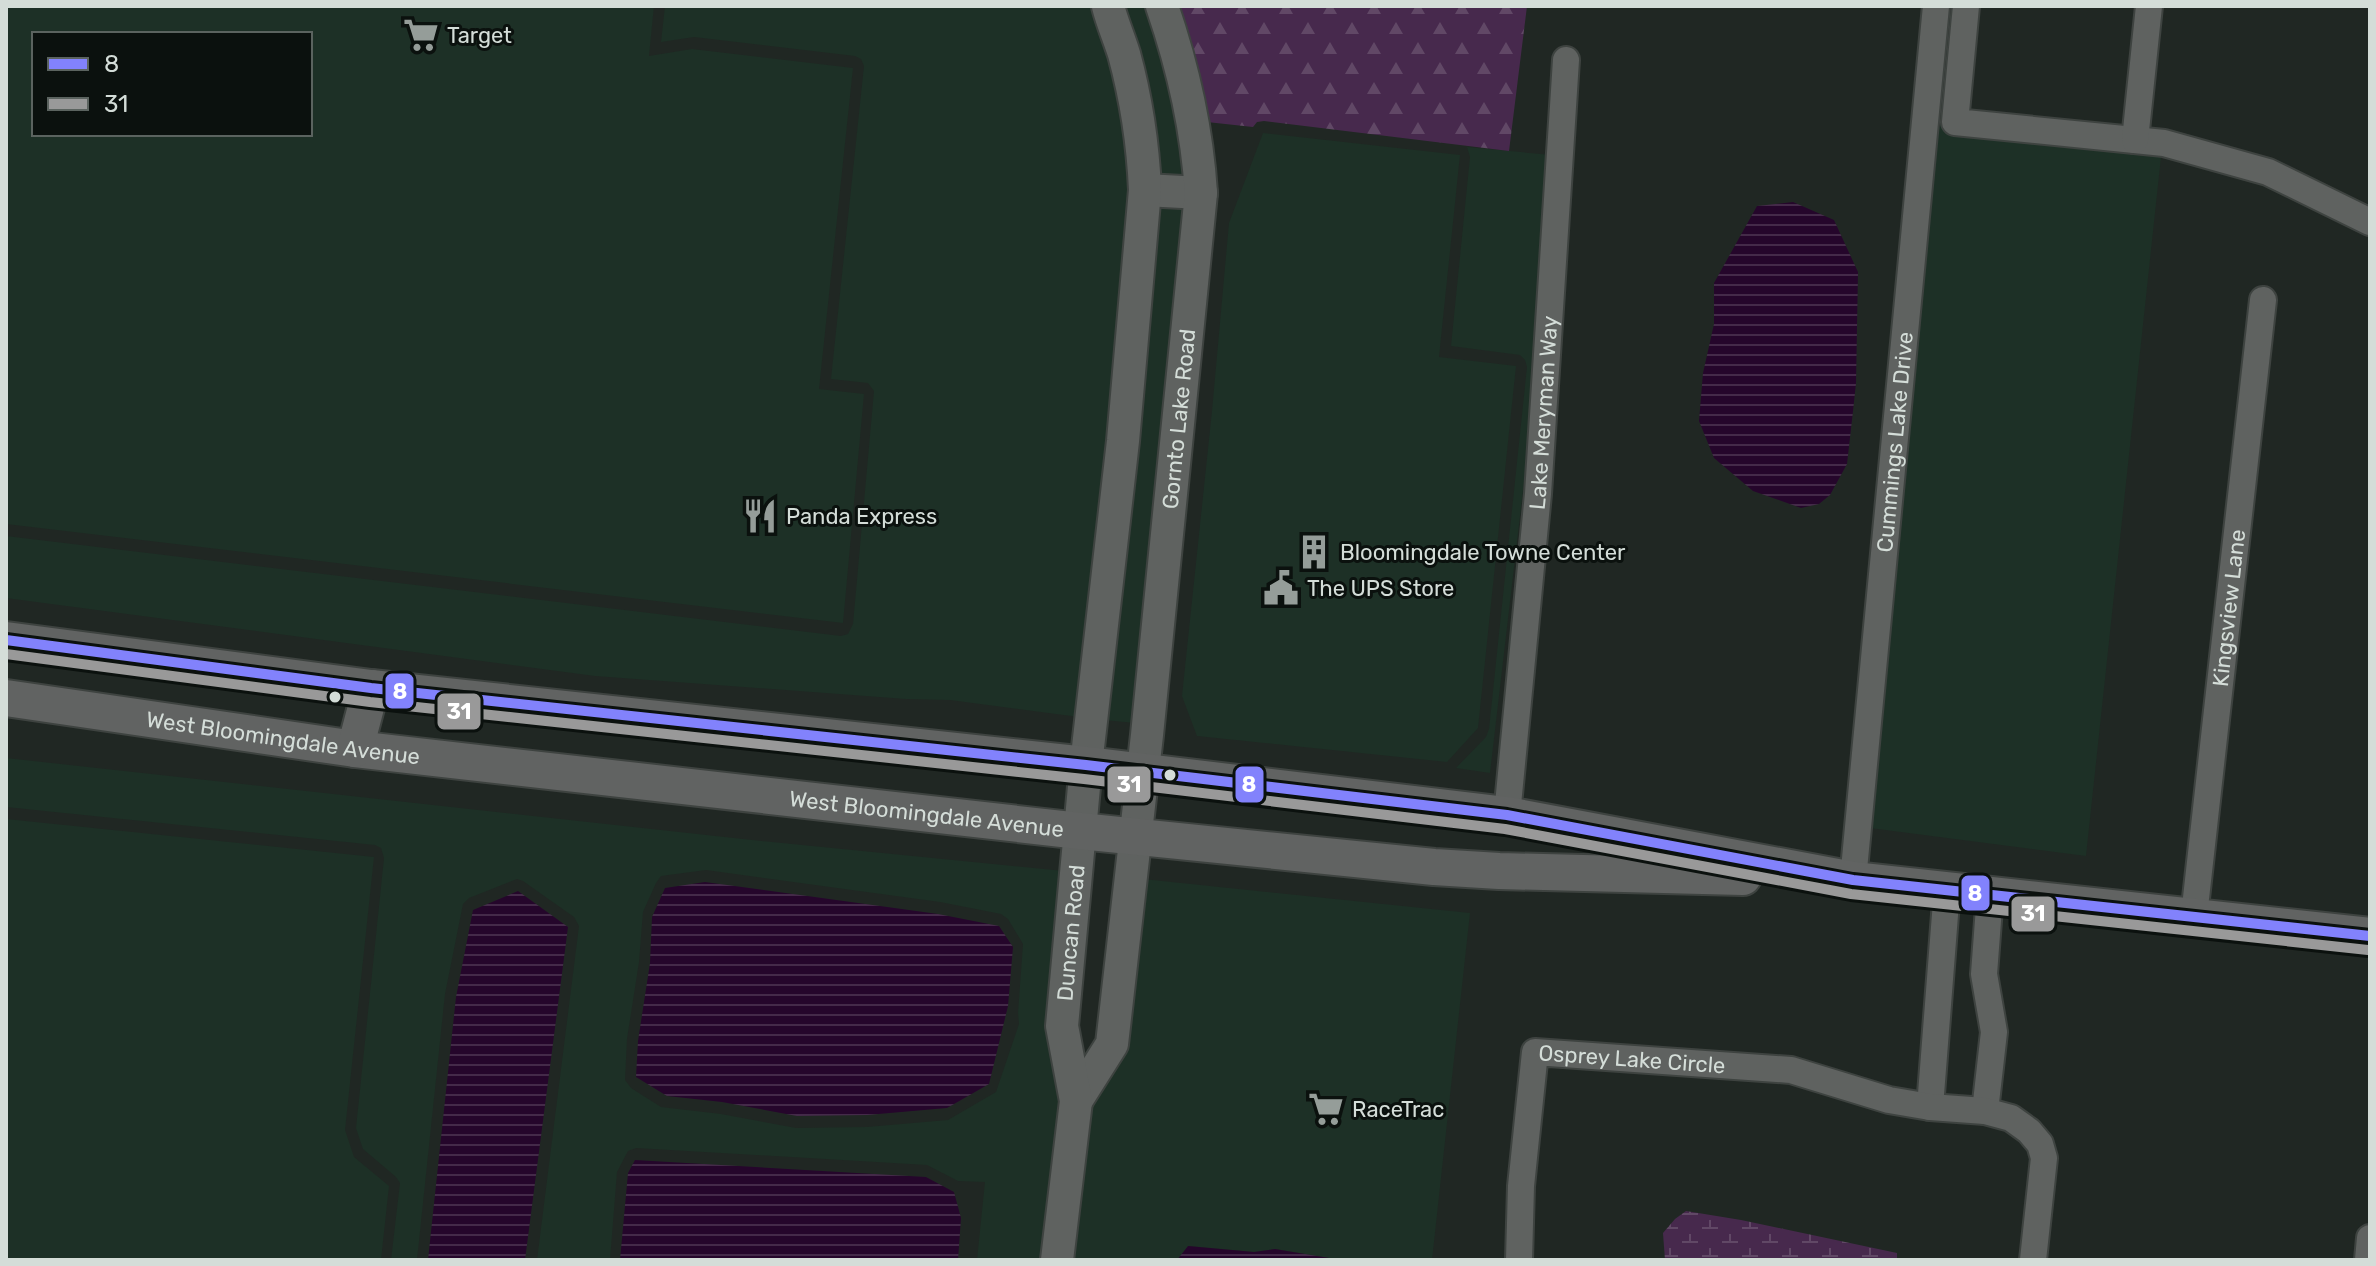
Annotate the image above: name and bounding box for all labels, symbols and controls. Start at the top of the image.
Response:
supermarket icon: Target [402,16,440,54]
place label: Target [447,22,512,49]
legend [32,32,312,136]
text: 8 [104,50,119,78]
text: 31 [104,90,128,118]
street label: Lake Meryman Way [1524,315,1563,511]
street label: Gornto Lake Road [1157,328,1201,510]
street label: Cummings Lake Drive [1871,330,1919,554]
restaurant icon: Panda Express [741,497,779,535]
place label: Panda Express [786,503,937,530]
street label: Kingsview Lane [2207,528,2251,688]
building icon: Bloomingdale Towne Center [1295,533,1333,571]
place label: Bloomingdale Towne Center [1340,539,1626,566]
public building icon: The UPS Store [1262,569,1300,607]
place label: The UPS Store [1307,575,1454,602]
line badge: 8 [384,672,415,710]
text: 8 [393,678,407,705]
unlabelled marker [327,689,343,705]
line badge: 31 [436,692,482,731]
text: 31 [446,698,472,725]
street label: West Bloomingdale Avenue [144,706,421,770]
line badge: 31 [1106,765,1152,804]
line badge: 8 [1234,765,1265,804]
unlabelled marker [1162,767,1178,783]
text: 31 [1116,771,1142,798]
text: 8 [1242,771,1256,798]
street label: West Bloomingdale Avenue [788,785,1065,843]
street label: Duncan Road [1051,863,1091,1002]
line badge: 8 [1960,874,1991,912]
text: 8 [1968,880,1982,907]
line badge: 31 [2010,895,2056,933]
text: 31 [2020,900,2046,927]
street label: Osprey Lake Circle [1538,1039,1726,1079]
supermarket icon: RaceTrac [1307,1090,1345,1128]
place label: RaceTrac [1352,1096,1444,1123]

